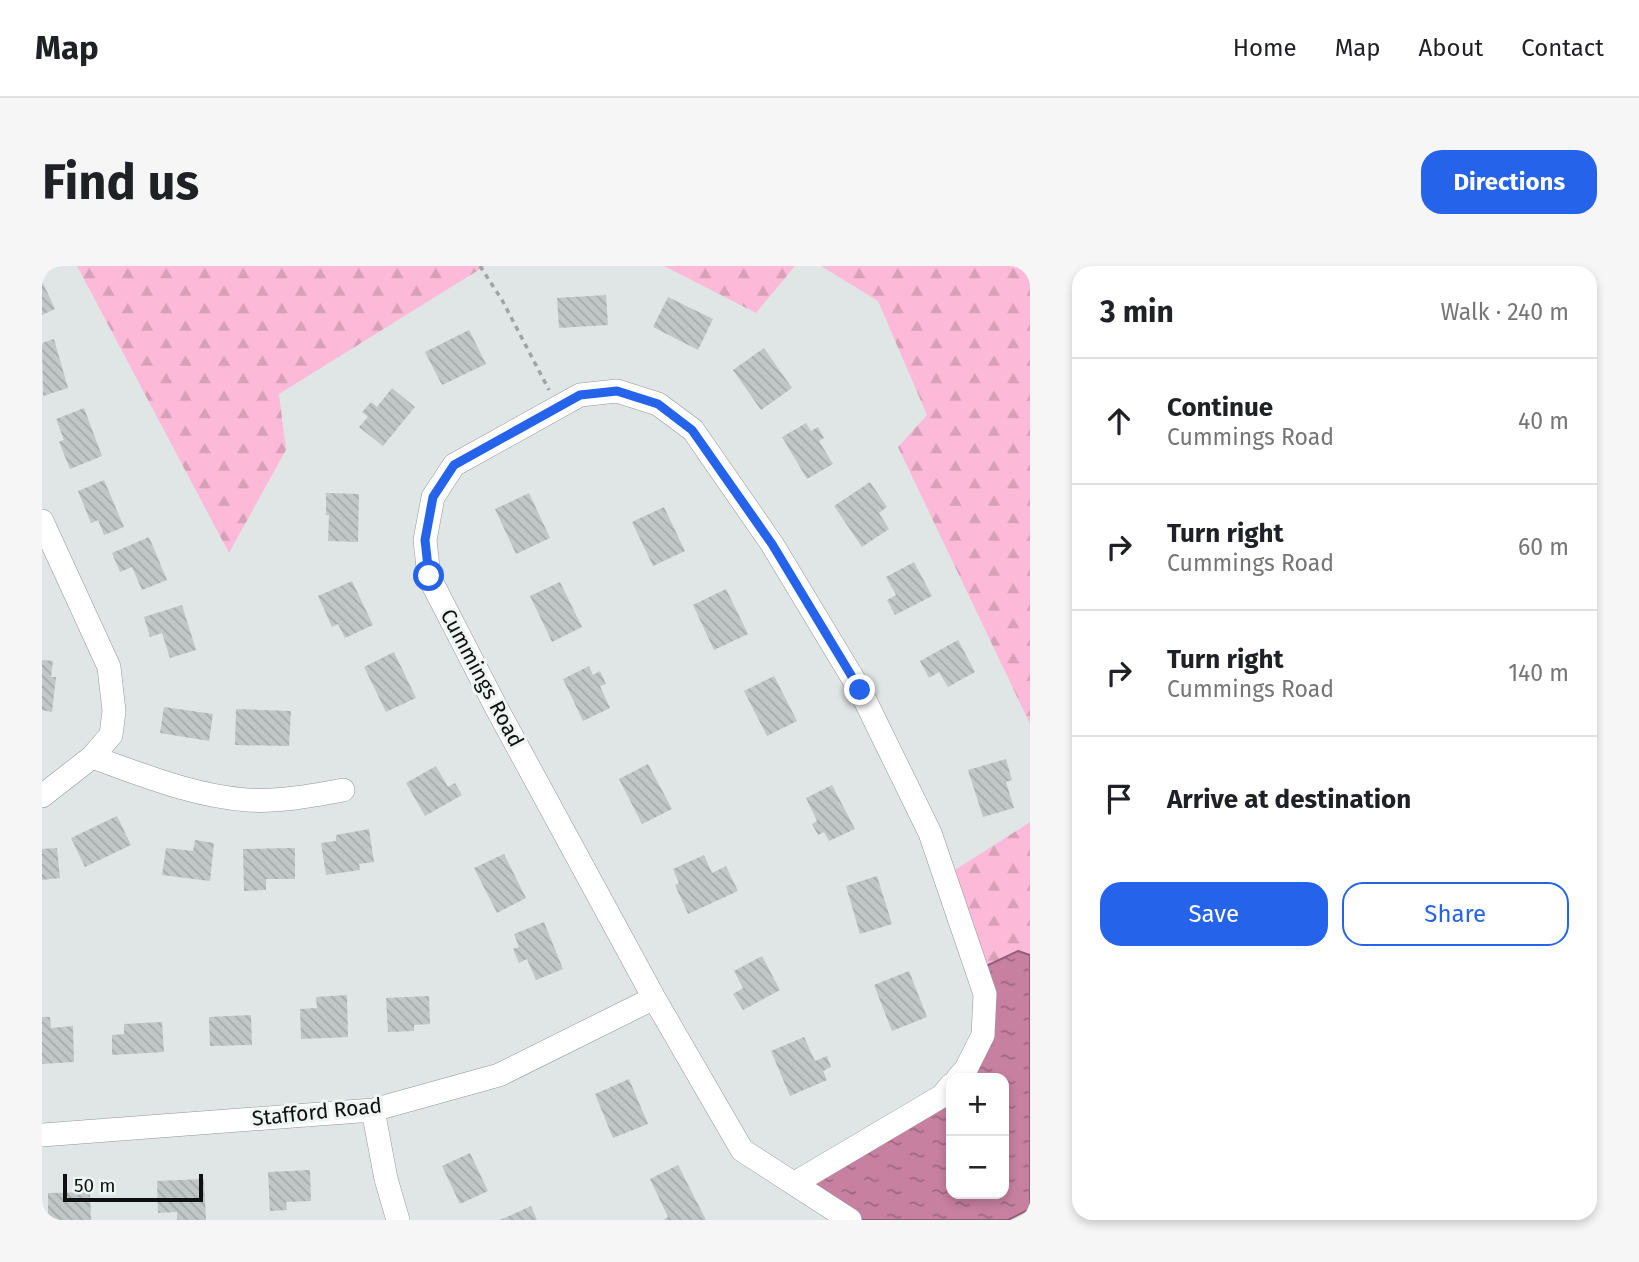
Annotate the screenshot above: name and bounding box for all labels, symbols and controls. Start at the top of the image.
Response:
text: Map [35,28,99,68]
text: Home [1233,34,1297,62]
text: Map [1335,34,1381,62]
text: About [1419,34,1483,62]
text: Contact [1521,34,1604,62]
button: Directions [1421,150,1597,214]
text: Find us [42,153,199,212]
text: 3 min [1100,294,1174,330]
text: Walk · 240 m [1441,298,1569,326]
text: Continue [1167,392,1273,423]
icon: ahead [1100,402,1138,440]
text: 40 m [1518,407,1569,435]
text: Cummings Road [1167,423,1334,451]
text: Turn right [1167,518,1284,549]
icon: right [1100,528,1138,566]
text: 60 m [1518,533,1569,561]
text: Cummings Road [1167,549,1334,577]
route start [413,560,444,591]
street label: Cummings Road [435,605,529,751]
text: Turn right [1167,644,1284,675]
icon: right [1100,654,1138,692]
text: 140 m [1508,659,1569,687]
route end [844,674,875,705]
text: Cummings Road [1167,675,1334,703]
icon: arrive [1100,780,1138,818]
text: Arrive at destination [1167,784,1411,815]
button: Save [1100,882,1328,946]
button: Share [1342,882,1569,946]
map controls [946,1073,1009,1199]
button: + [946,1073,1009,1136]
street label: Stafford Road [251,1092,383,1132]
button: − [946,1136,1009,1199]
scale bar [63,1171,203,1203]
text: 50 m [74,1174,115,1197]

